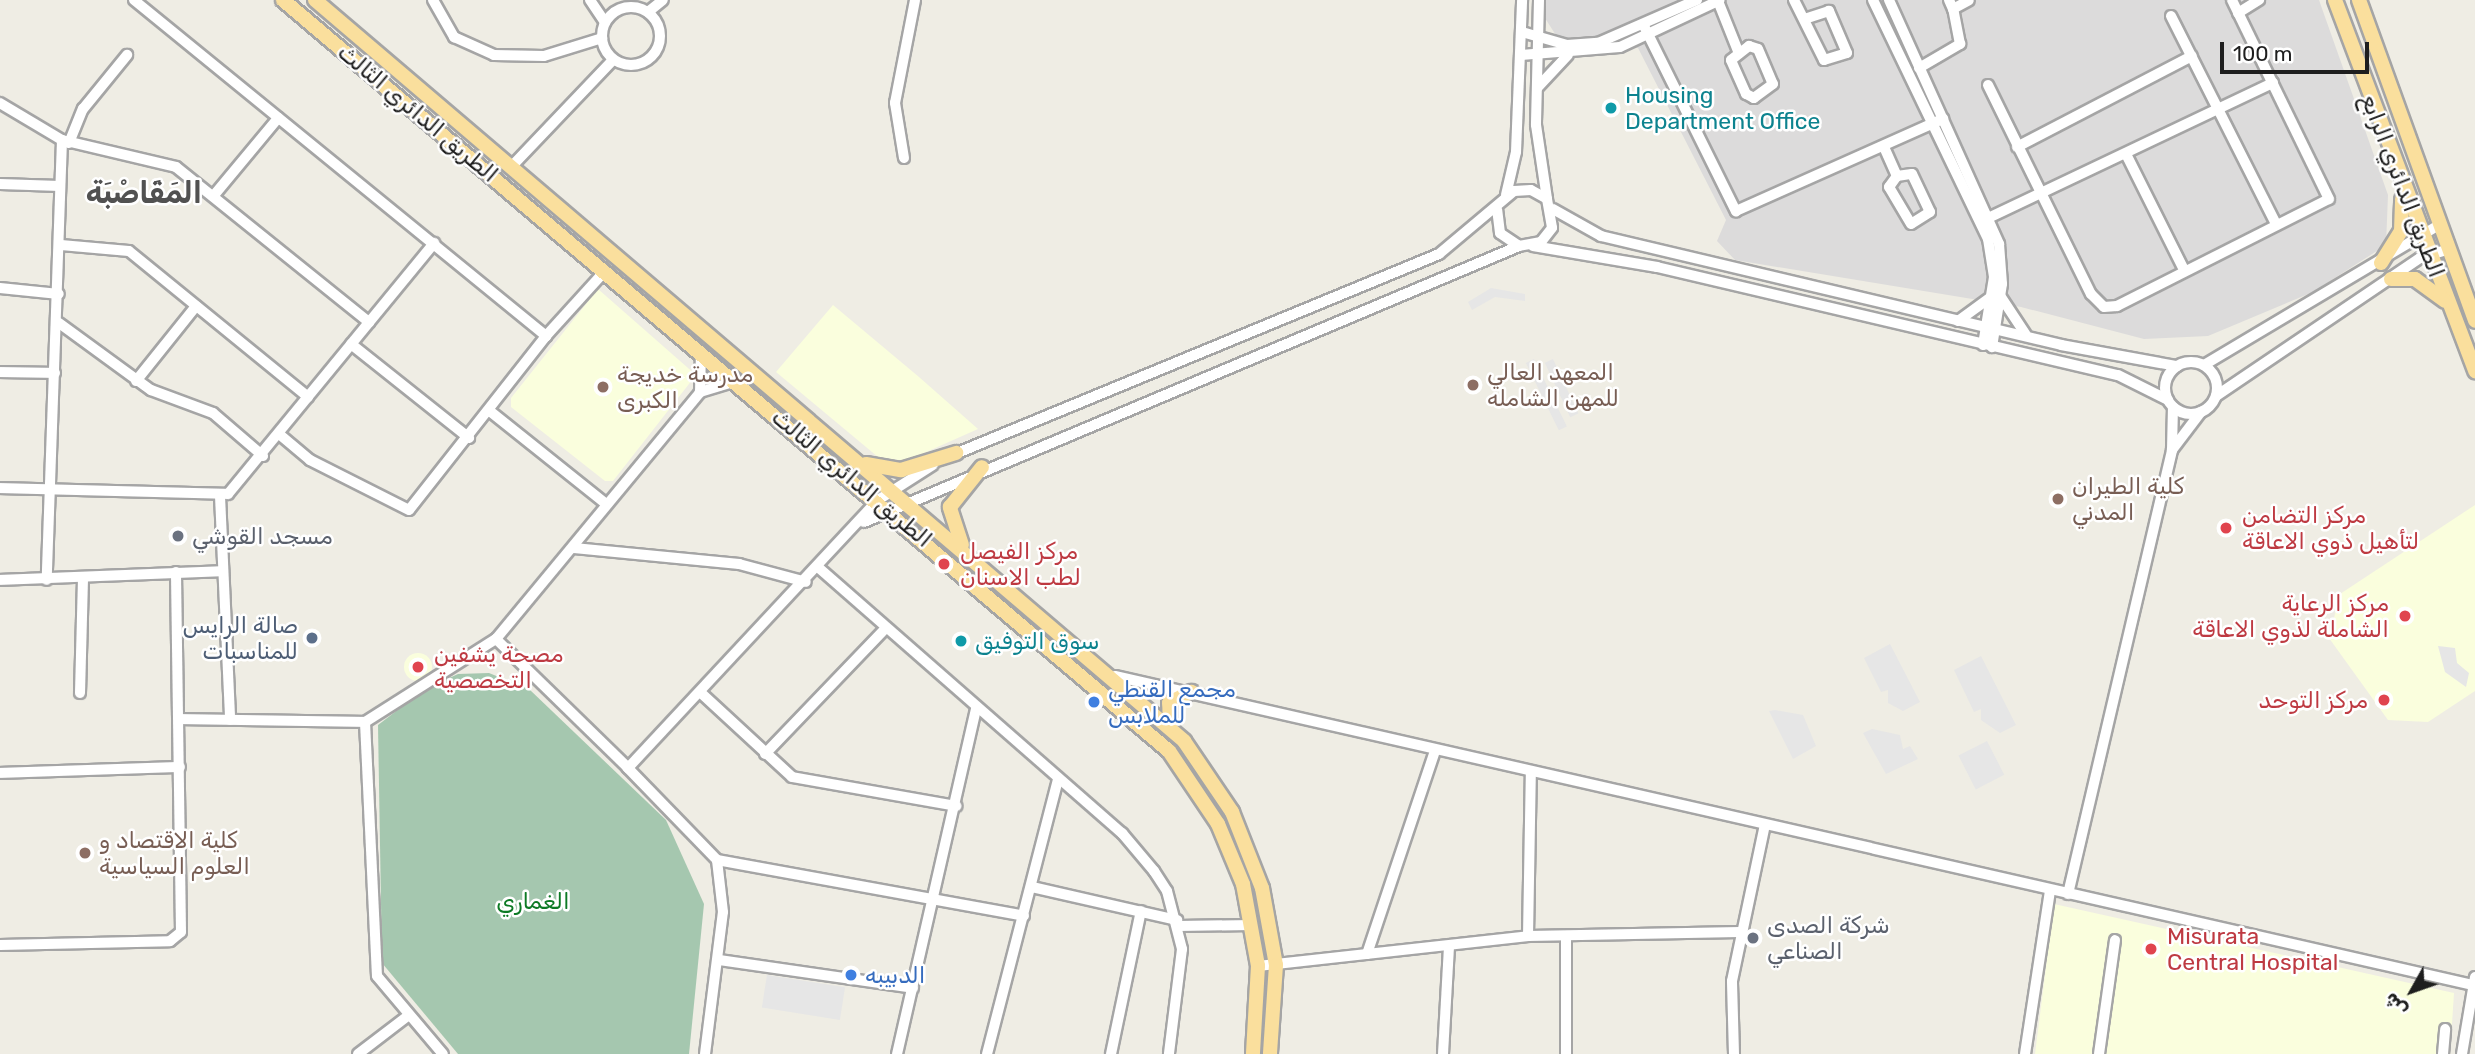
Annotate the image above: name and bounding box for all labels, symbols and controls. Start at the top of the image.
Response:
scale bar [2223,28,2372,72]
street label: الطريق الدائري الثالث [332,38,504,188]
text: 100 m [2233,41,2292,66]
place label: Housing Department Office [1625,81,1820,135]
street label: الطريق الدائري الرابع [2355,91,2451,281]
marker: Housing Department Office [1603,100,1619,116]
district label: المَقَاصْبَة [86,175,202,211]
place label: المعهد العالي للمهن الشامله [1487,358,1619,412]
place label: مدرسة خديجة الكبرى [617,360,753,414]
marker: المعهد العالي للمهن الشامله [1465,377,1481,393]
marker: مدرسة خديجة الكبرى [595,379,611,395]
street label: الطريق الدائري الثالث [766,403,938,553]
place label: كلية الطيران المدني [2072,472,2184,526]
marker: كلية الطيران المدني [2050,491,2066,507]
place label: مركز التضامن لتأهيل ذوي الاعاقة [2242,501,2419,555]
marker: مركز التضامن لتأهيل ذوي الاعاقة [2216,518,2236,538]
place label: مسجد القوشي [192,522,333,550]
marker: مسجد القوشي [170,528,186,544]
place label: مركز الفيصل لطب الاسنان [960,537,1081,591]
marker: مركز الفيصل لطب الاسنان [934,554,954,574]
place label: مركز الرعاية الشاملة لذوي الاعاقة [2192,589,2389,643]
marker: مركز الرعاية الشاملة لذوي الاعاقة [2395,606,2415,626]
place label: صالة الرايس للمناسبات [183,611,298,665]
place label: سوق التوفيق [975,627,1100,655]
marker: صالة الرايس للمناسبات [304,630,320,646]
marker: سوق التوفيق [953,633,969,649]
place label: مصحة يشفين التخصصية [434,640,564,694]
marker: مصحة يشفين التخصصية [408,657,428,677]
place label: مجمع القنطي للملابس [1108,675,1236,729]
place label: مركز التوحد [2258,686,2368,714]
marker: مركز التوحد [2374,690,2394,710]
marker: مجمع القنطي للملابس [1086,694,1102,710]
place label: كلية الاقتصاد و العلوم السياسية [99,826,250,880]
marker: كلية الاقتصاد و العلوم السياسية [77,845,93,861]
park label: الغماري [496,887,570,915]
place label: شركة الصدى الصناعي [1767,911,1890,965]
place label: Misurata Central Hospital [2167,922,2338,976]
marker: شركة الصدى الصناعي [1745,930,1761,946]
marker: Misurata Central Hospital [2141,939,2161,959]
north arrow [2377,956,2447,1026]
place label: الدبيبه [865,961,925,989]
marker: الدبيبه [843,967,859,983]
text: ش [2379,988,2412,1021]

